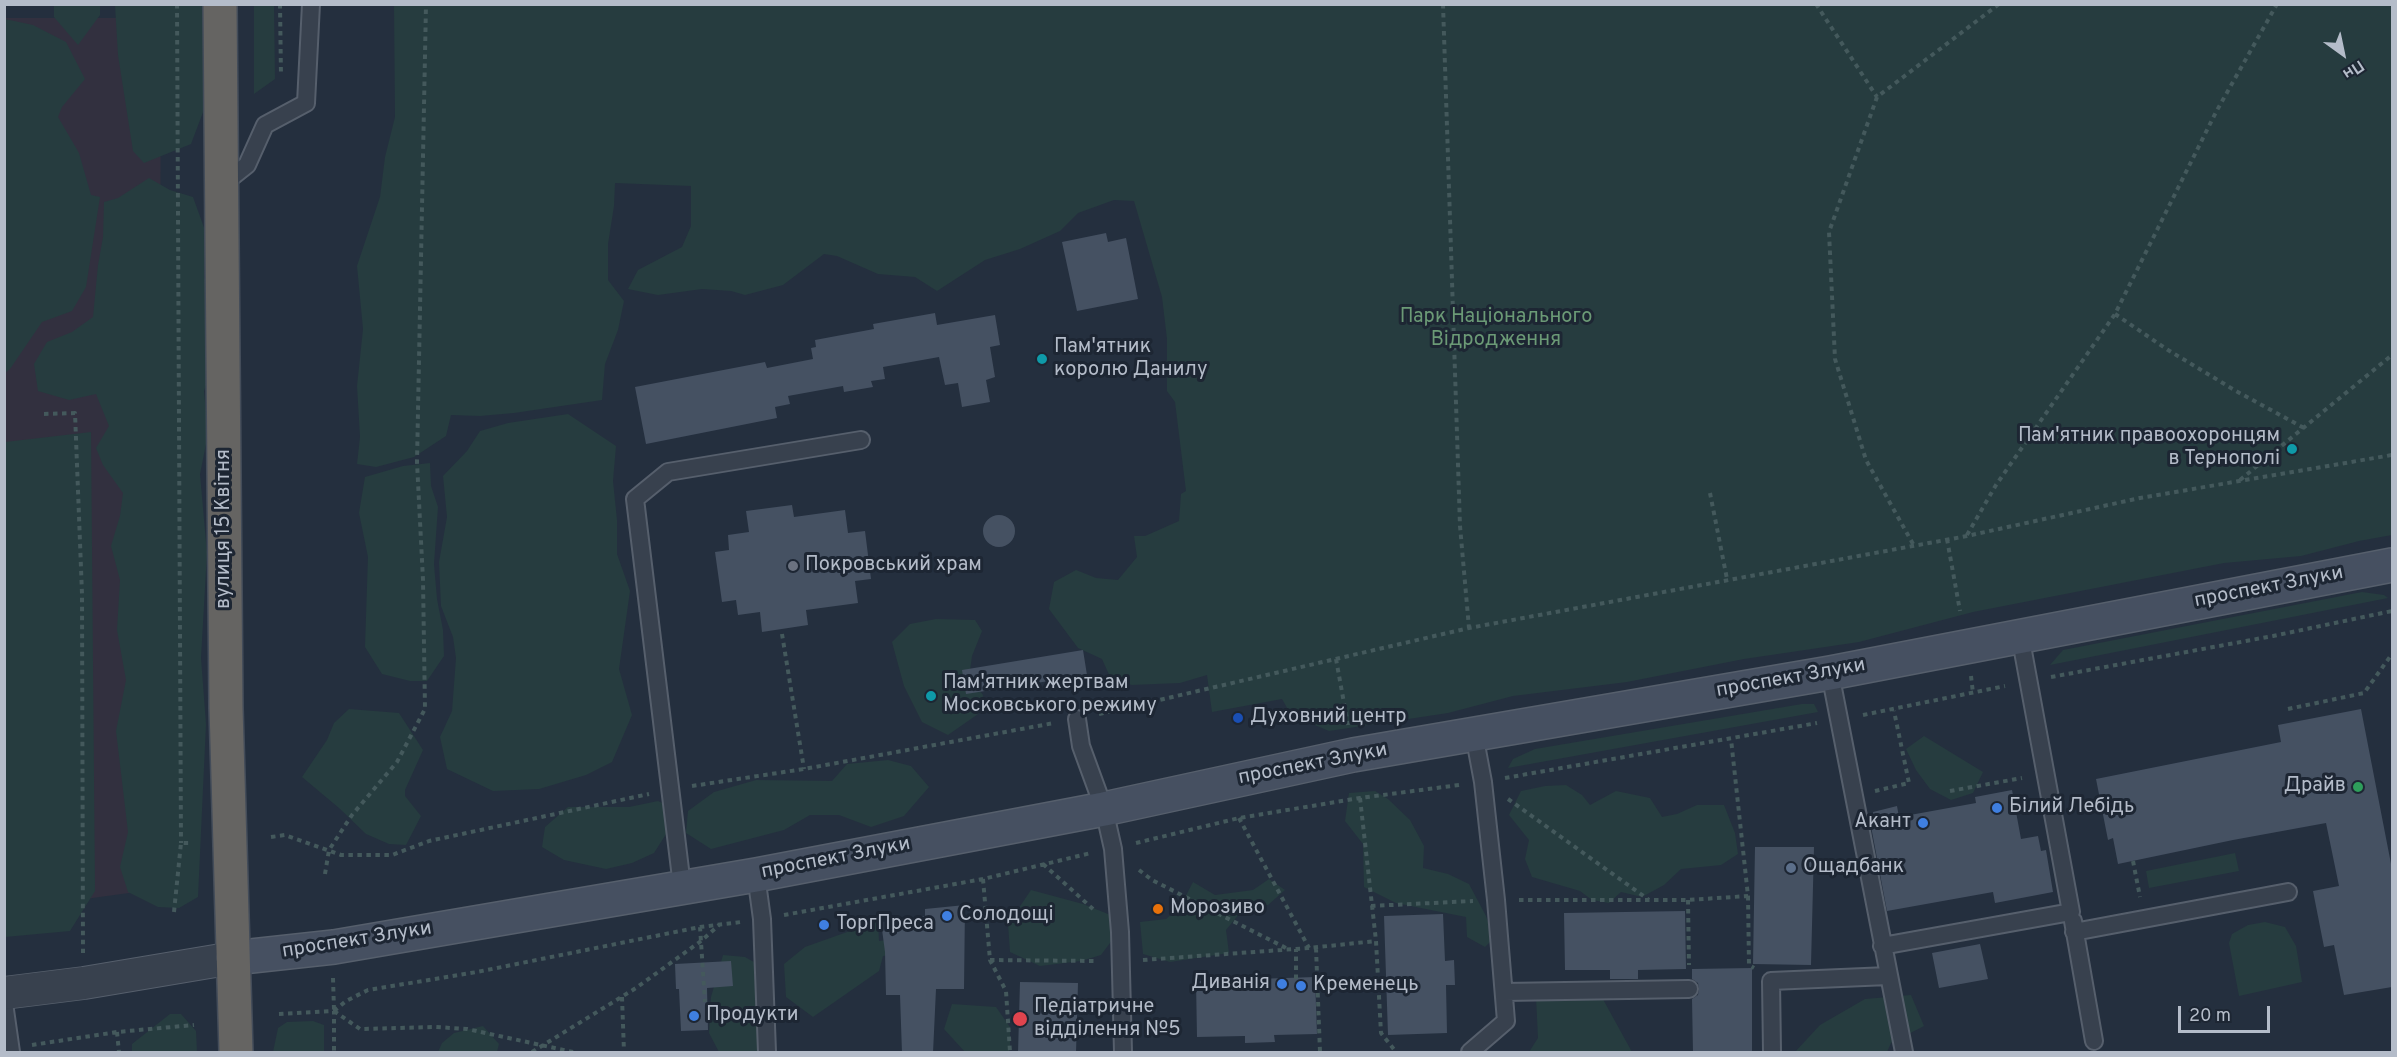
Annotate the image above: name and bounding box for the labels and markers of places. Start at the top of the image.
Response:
place label: Пам'ятник королю Данилу [1054,336,1207,383]
marker: Пам'ятник королю Данилу [1035,352,1049,366]
place label: Пам'ятник правоохоронцям в Тернополі [2018,425,2280,472]
marker: Пам'ятник правоохоронцям в Тернополі [2285,442,2299,456]
place label: Покровський храм [805,554,982,578]
marker: Покровський храм [786,559,800,573]
place label: Пам'ятник жертвам Московського режиму [943,672,1157,719]
marker: Пам'ятник жертвам Московського режиму [924,689,938,703]
place label: Духовний центр [1250,706,1407,730]
marker: Духовний центр [1231,711,1245,725]
place label: Драйв [2284,775,2346,799]
marker: Драйв [2351,780,2365,794]
place label: Білий Лебідь [2009,796,2134,820]
marker: Білий Лебідь [1990,801,2004,815]
place label: Акант [1854,811,1911,835]
marker: Акант [1916,816,1930,830]
place label: Ощадбанк [1803,856,1904,880]
marker: Ощадбанк [1784,861,1798,875]
place label: Морозиво [1170,897,1265,921]
marker: Морозиво [1151,902,1165,916]
place label: Солодощі [959,904,1054,928]
marker: Солодощі [940,909,954,923]
place label: ТоргПреса [836,913,934,937]
marker: ТоргПреса [817,918,831,932]
place label: Диванія [1191,972,1270,996]
place label: Кременець [1313,974,1419,998]
marker: Диванія [1275,977,1289,991]
marker: Кременець [1294,979,1308,993]
place label: Педіатричне відділення №5 [1034,996,1181,1043]
place label: Продукти [706,1004,799,1028]
marker: Продукти [687,1009,701,1023]
marker: Педіатричне відділення №5 [1011,1010,1029,1028]

